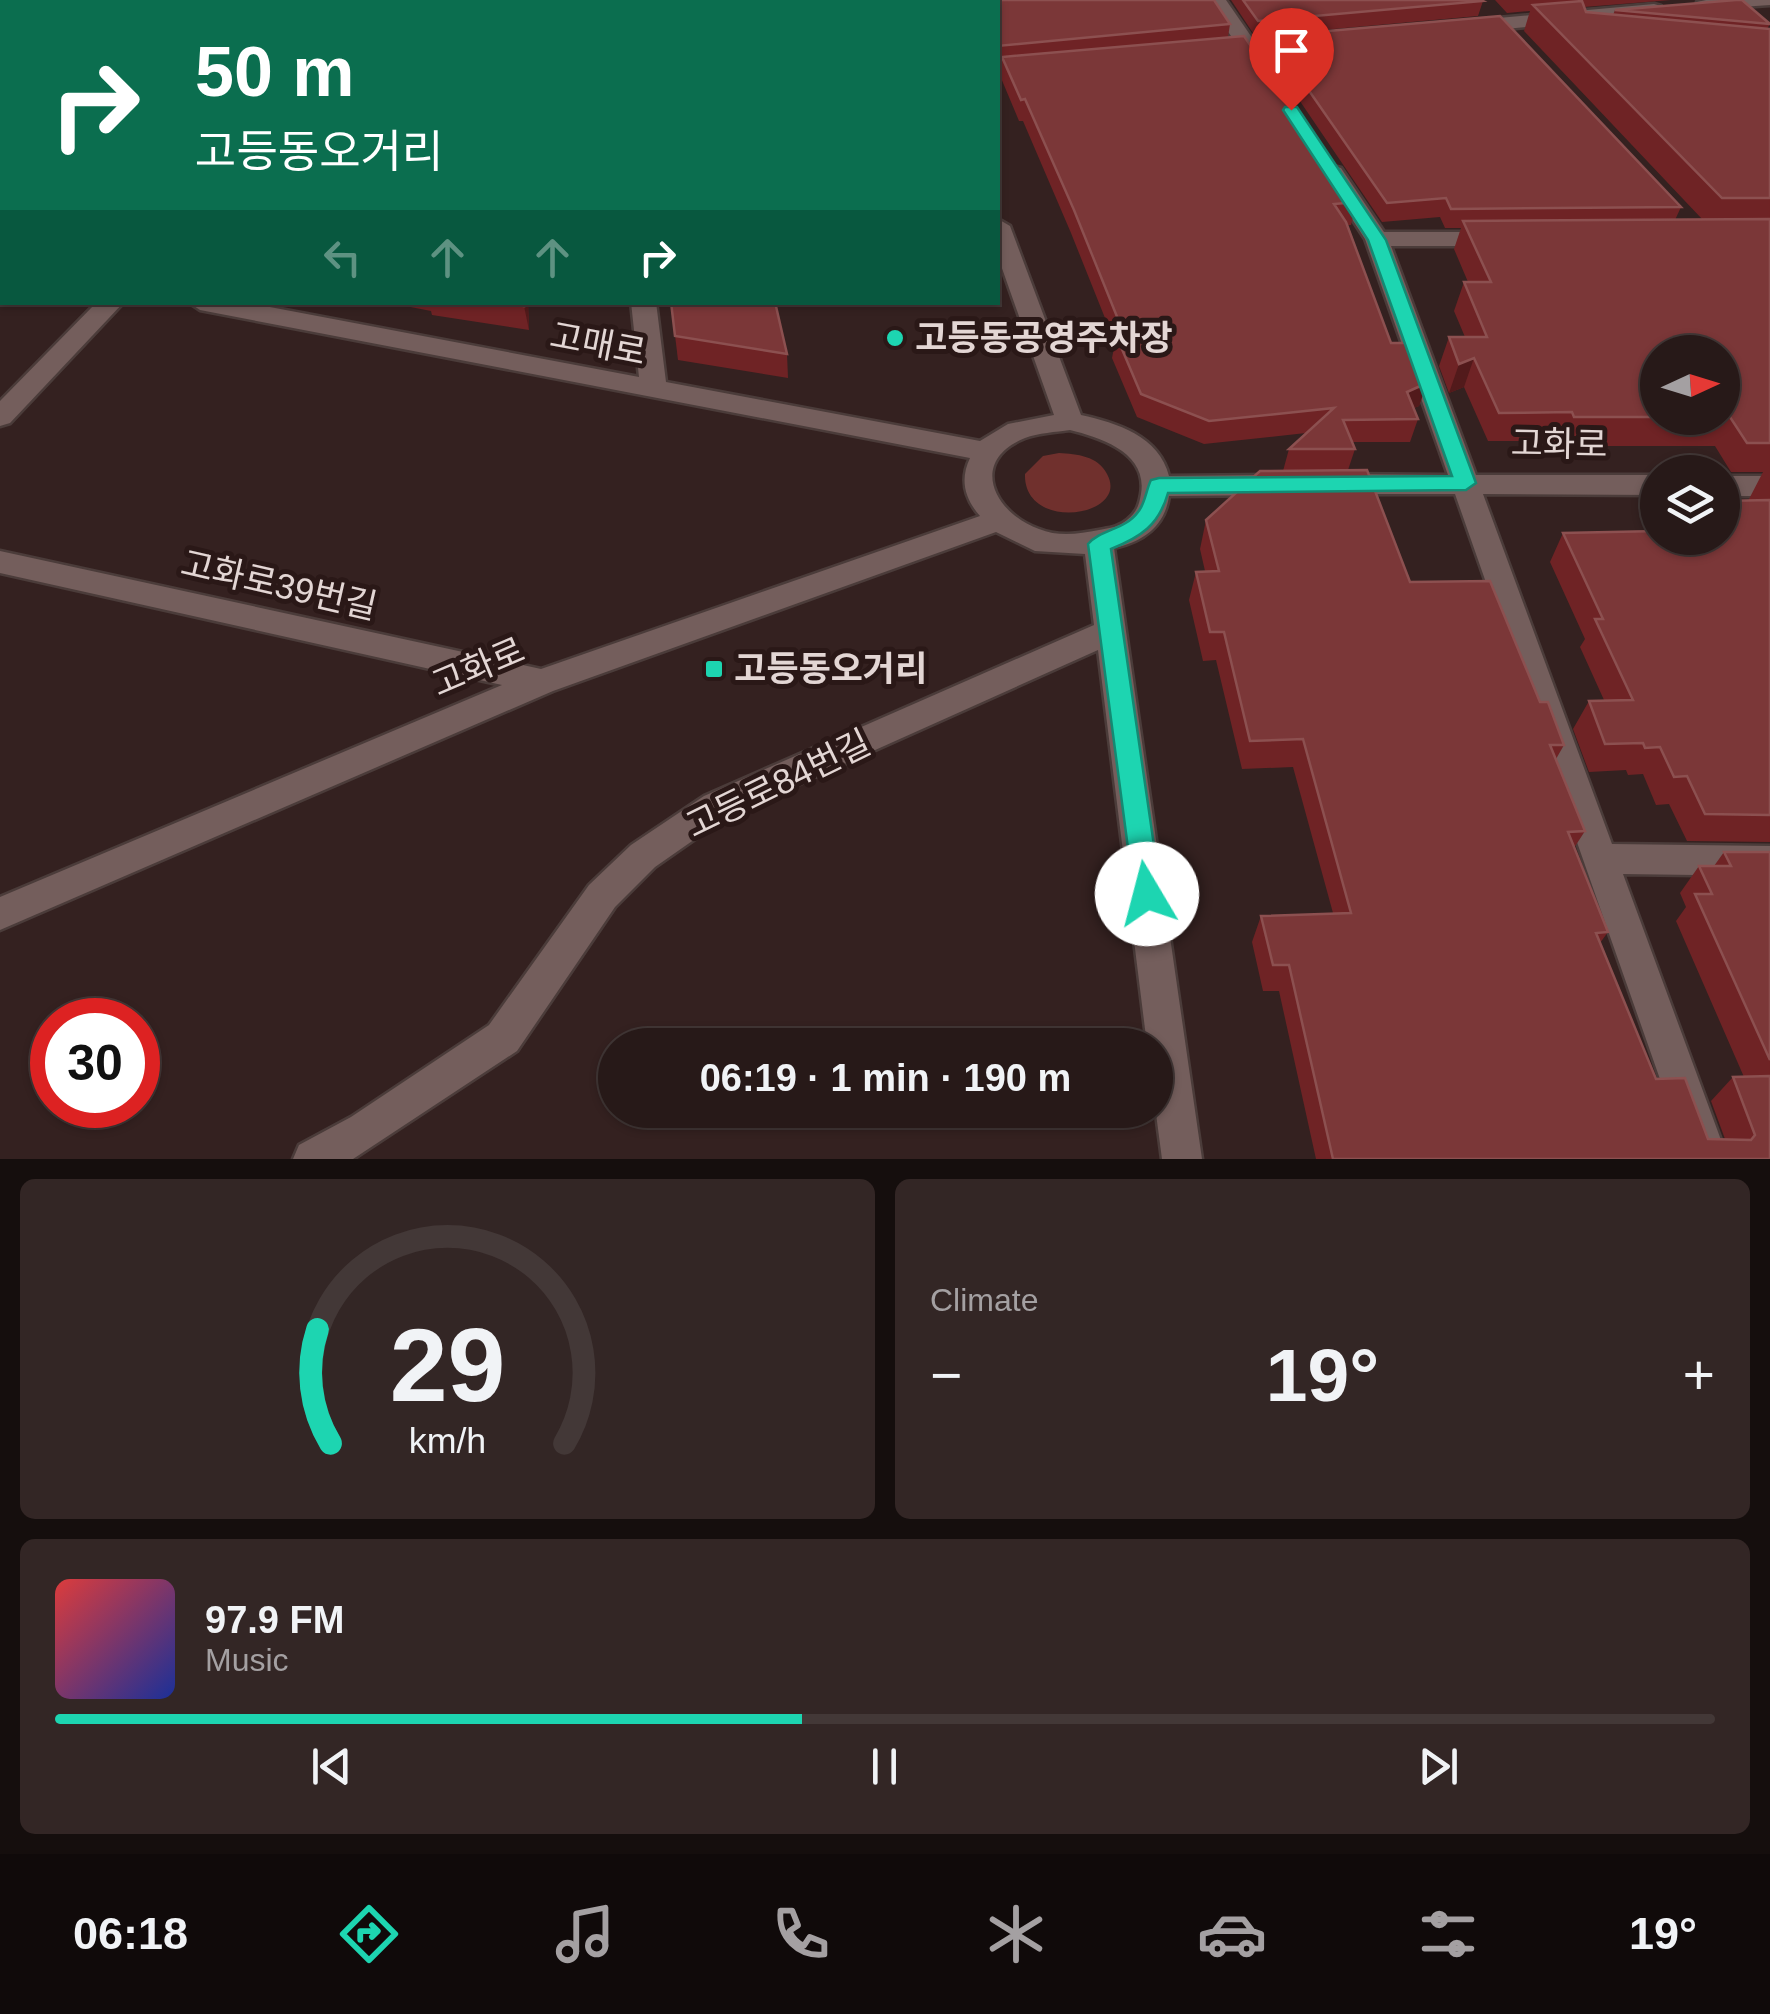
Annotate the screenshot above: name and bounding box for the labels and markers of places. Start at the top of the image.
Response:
pin [1249,8,1334,111]
place label: 고등동공영주차장 [915,318,1173,357]
marker: 고등동공영주차장 [884,327,906,349]
place label: 고등동오거리 [734,649,927,688]
marker: 고등동오거리 [703,658,725,680]

